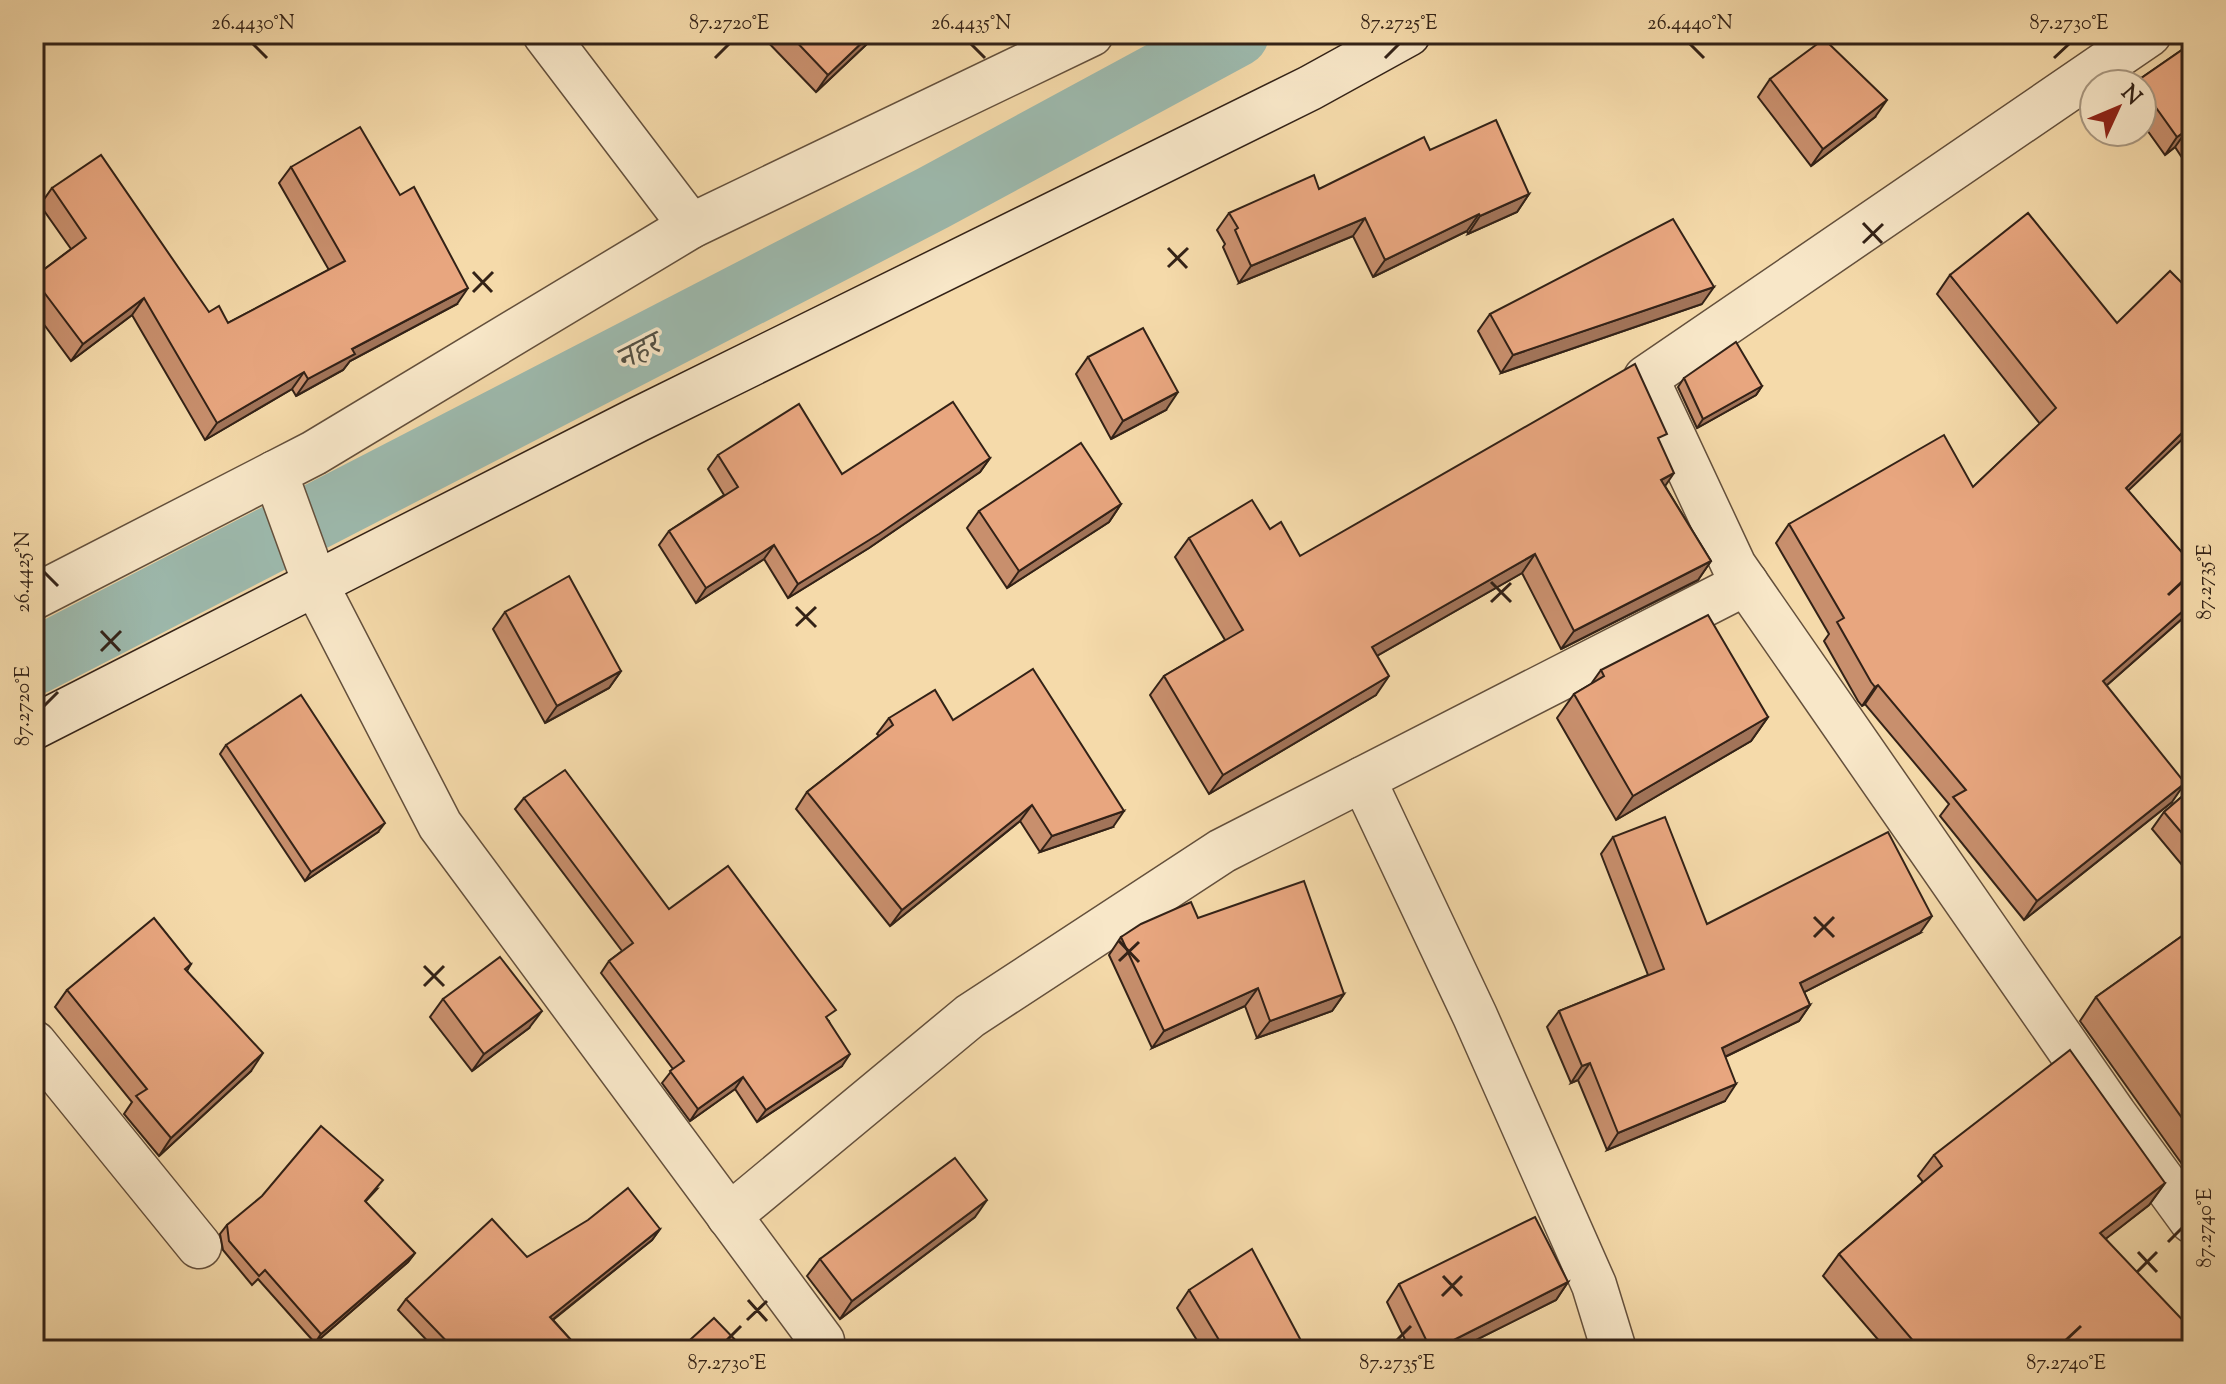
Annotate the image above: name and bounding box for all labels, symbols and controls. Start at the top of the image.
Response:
text: 26.4430°N [211,10,295,39]
text: 87.2720°E [689,10,769,39]
text: 26.4435°N [931,10,1011,39]
text: 87.2725°E [1361,10,1437,39]
text: 26.4440°N [1647,10,1733,39]
text: 87.2730°E [2030,10,2108,39]
north arrow [2078,68,2158,148]
text: N [2113,79,2148,114]
water label: नहर [609,321,674,384]
text: 26.4425°N [10,531,39,613]
text: 87.2735°E [2192,544,2221,620]
text: 87.2720°E [10,666,39,746]
text: 87.2740°E [2192,1188,2221,1268]
text: 87.2730°E [688,1350,766,1379]
text: 87.2735°E [1359,1350,1435,1379]
text: 87.2740°E [2026,1350,2106,1379]

